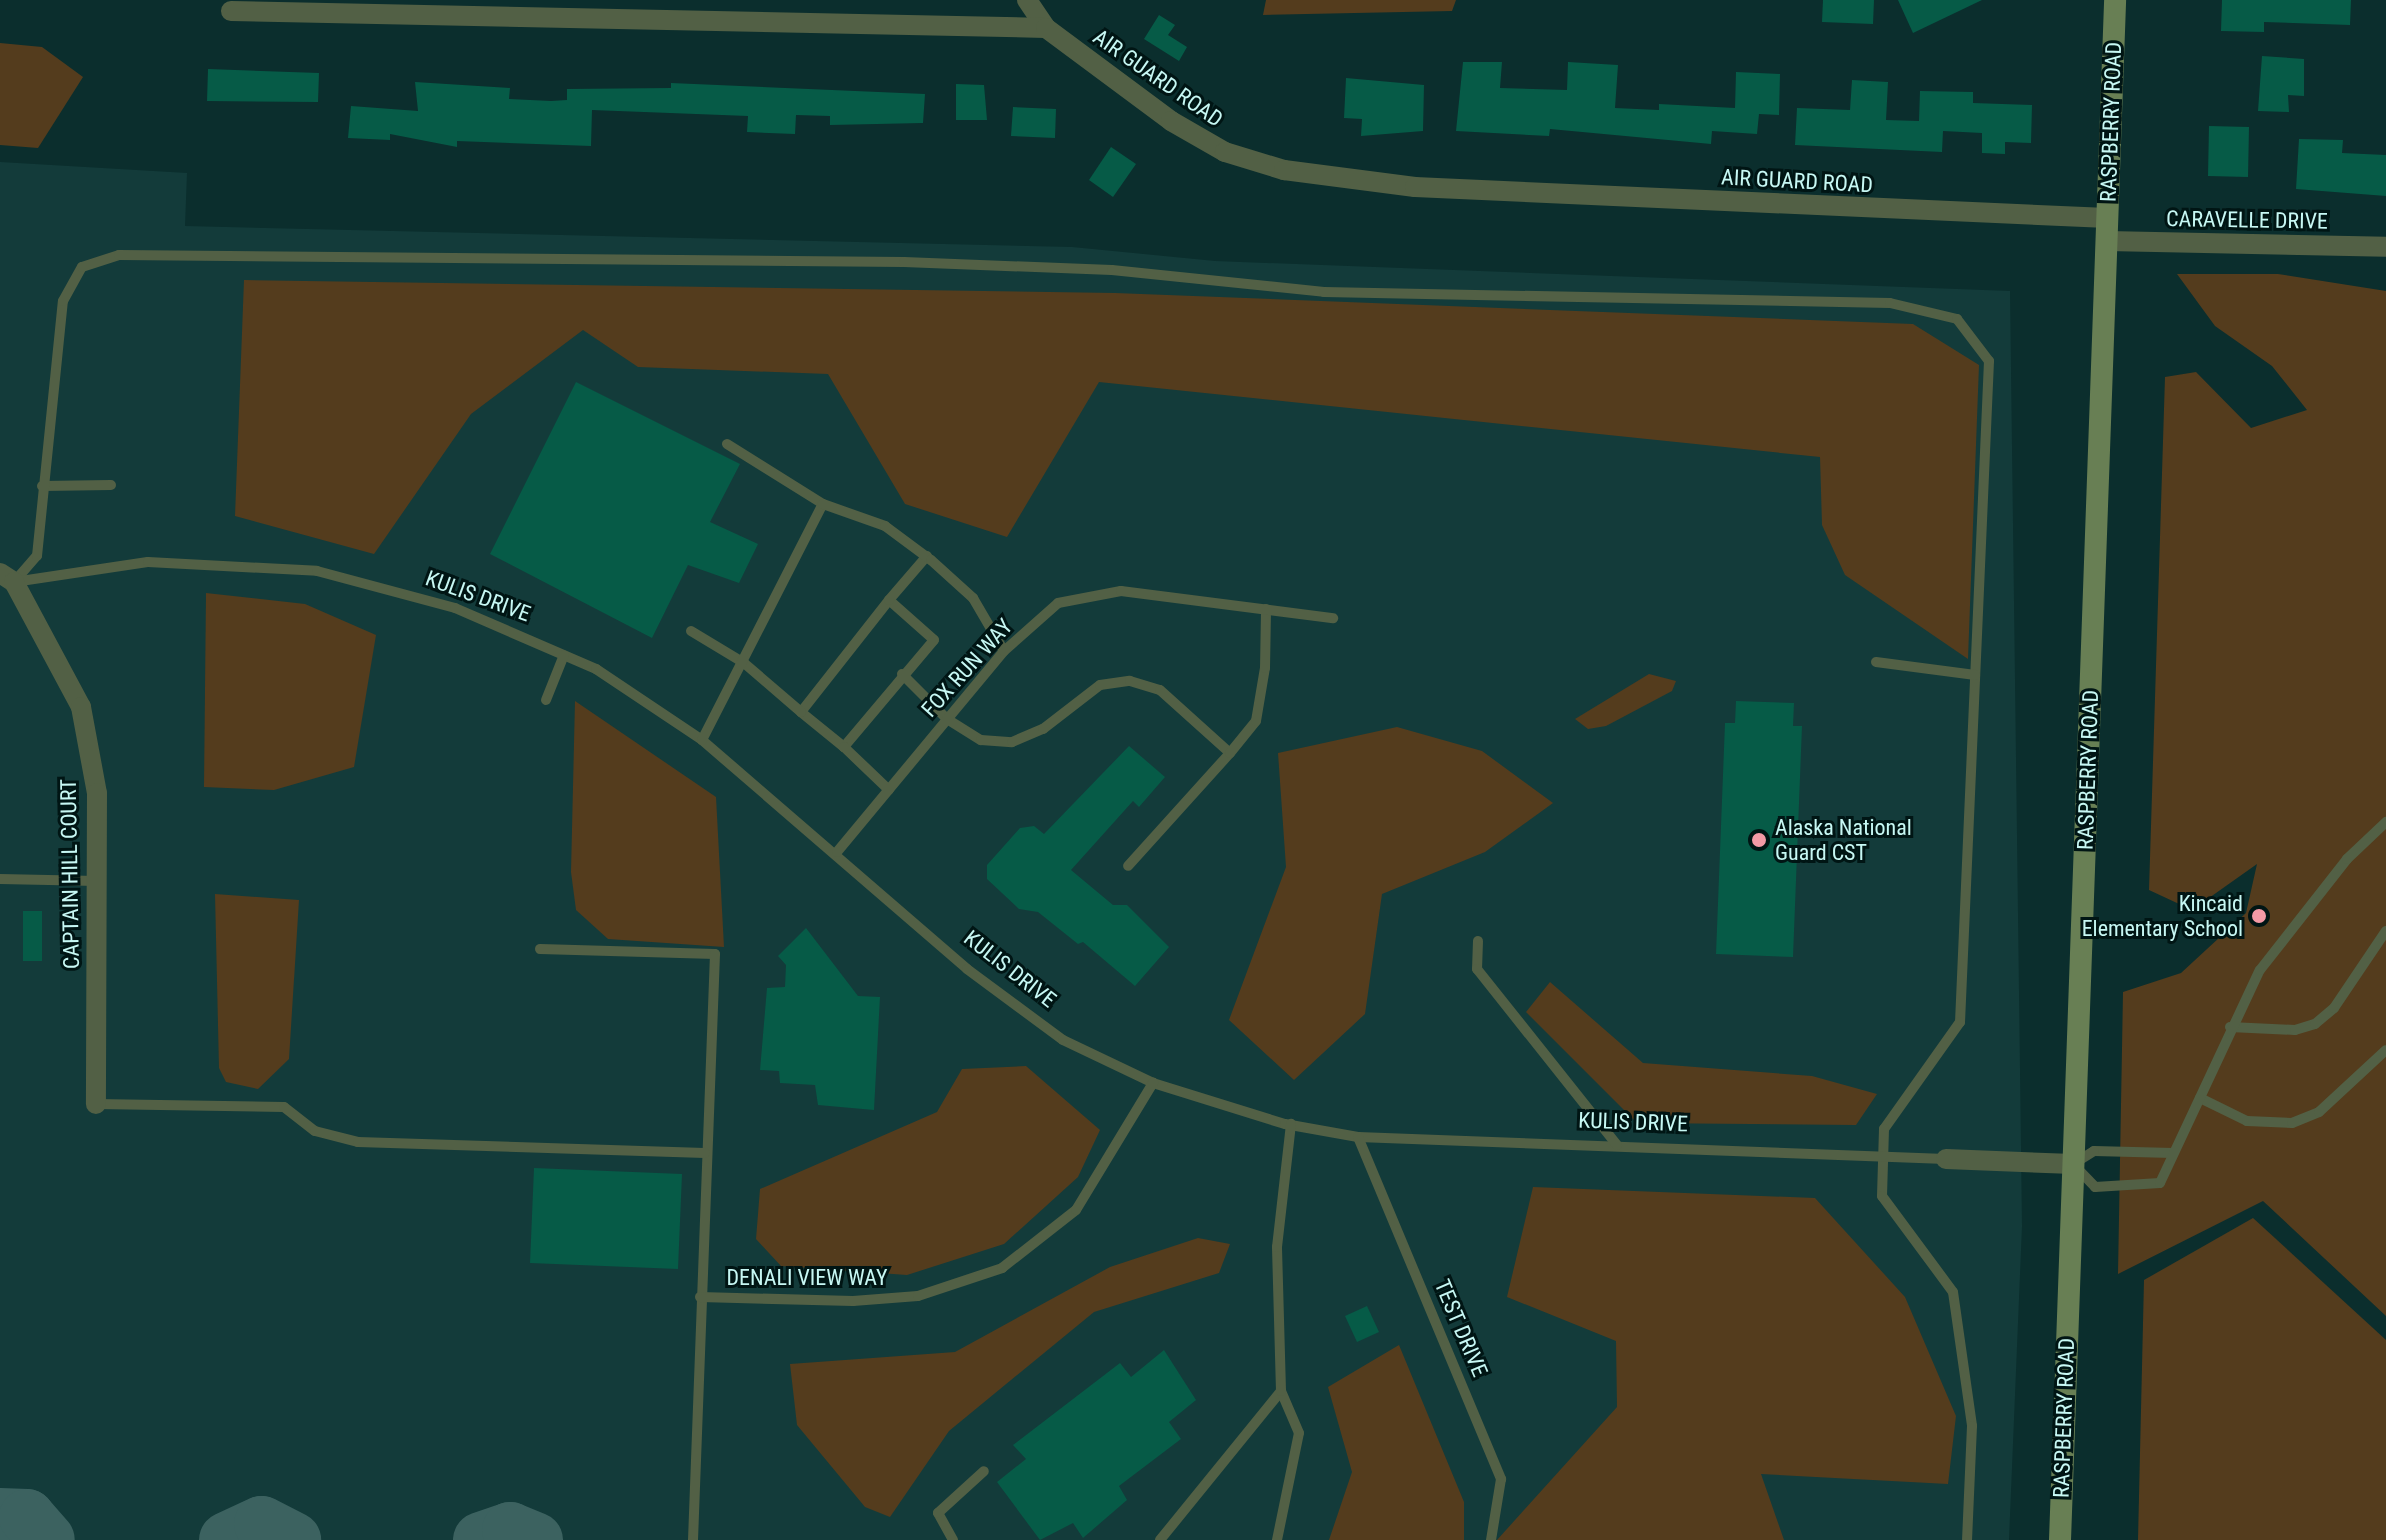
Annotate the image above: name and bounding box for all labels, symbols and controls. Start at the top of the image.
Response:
street label: AIR GUARD ROAD [1088,24,1228,132]
street label: RASPBERRY ROAD [2095,41,2127,203]
street label: AIR GUARD ROAD [1720,164,1874,198]
street label: CARAVELLE DRIVE [2166,205,2328,235]
street label: KULIS DRIVE [422,565,534,627]
street label: FOX RUN WAY [916,613,1018,723]
street label: RASPBERRY ROAD [2072,689,2104,851]
street label: CAPTAIN HILL COURT [55,779,85,969]
place label: Alaska National Guard CST [1775,814,1912,866]
marker: Alaska National Guard CST [1750,831,1768,849]
place label: Kincaid Elementary School [2082,890,2243,942]
marker: Kincaid Elementary School [2250,907,2268,925]
street label: KULIS DRIVE [959,925,1061,1013]
street label: KULIS DRIVE [1578,1107,1688,1137]
street label: DENALI VIEW WAY [726,1265,888,1291]
street label: TEST DRIVE [1429,1275,1493,1381]
street label: RASPBERRY ROAD [2048,1337,2080,1499]

